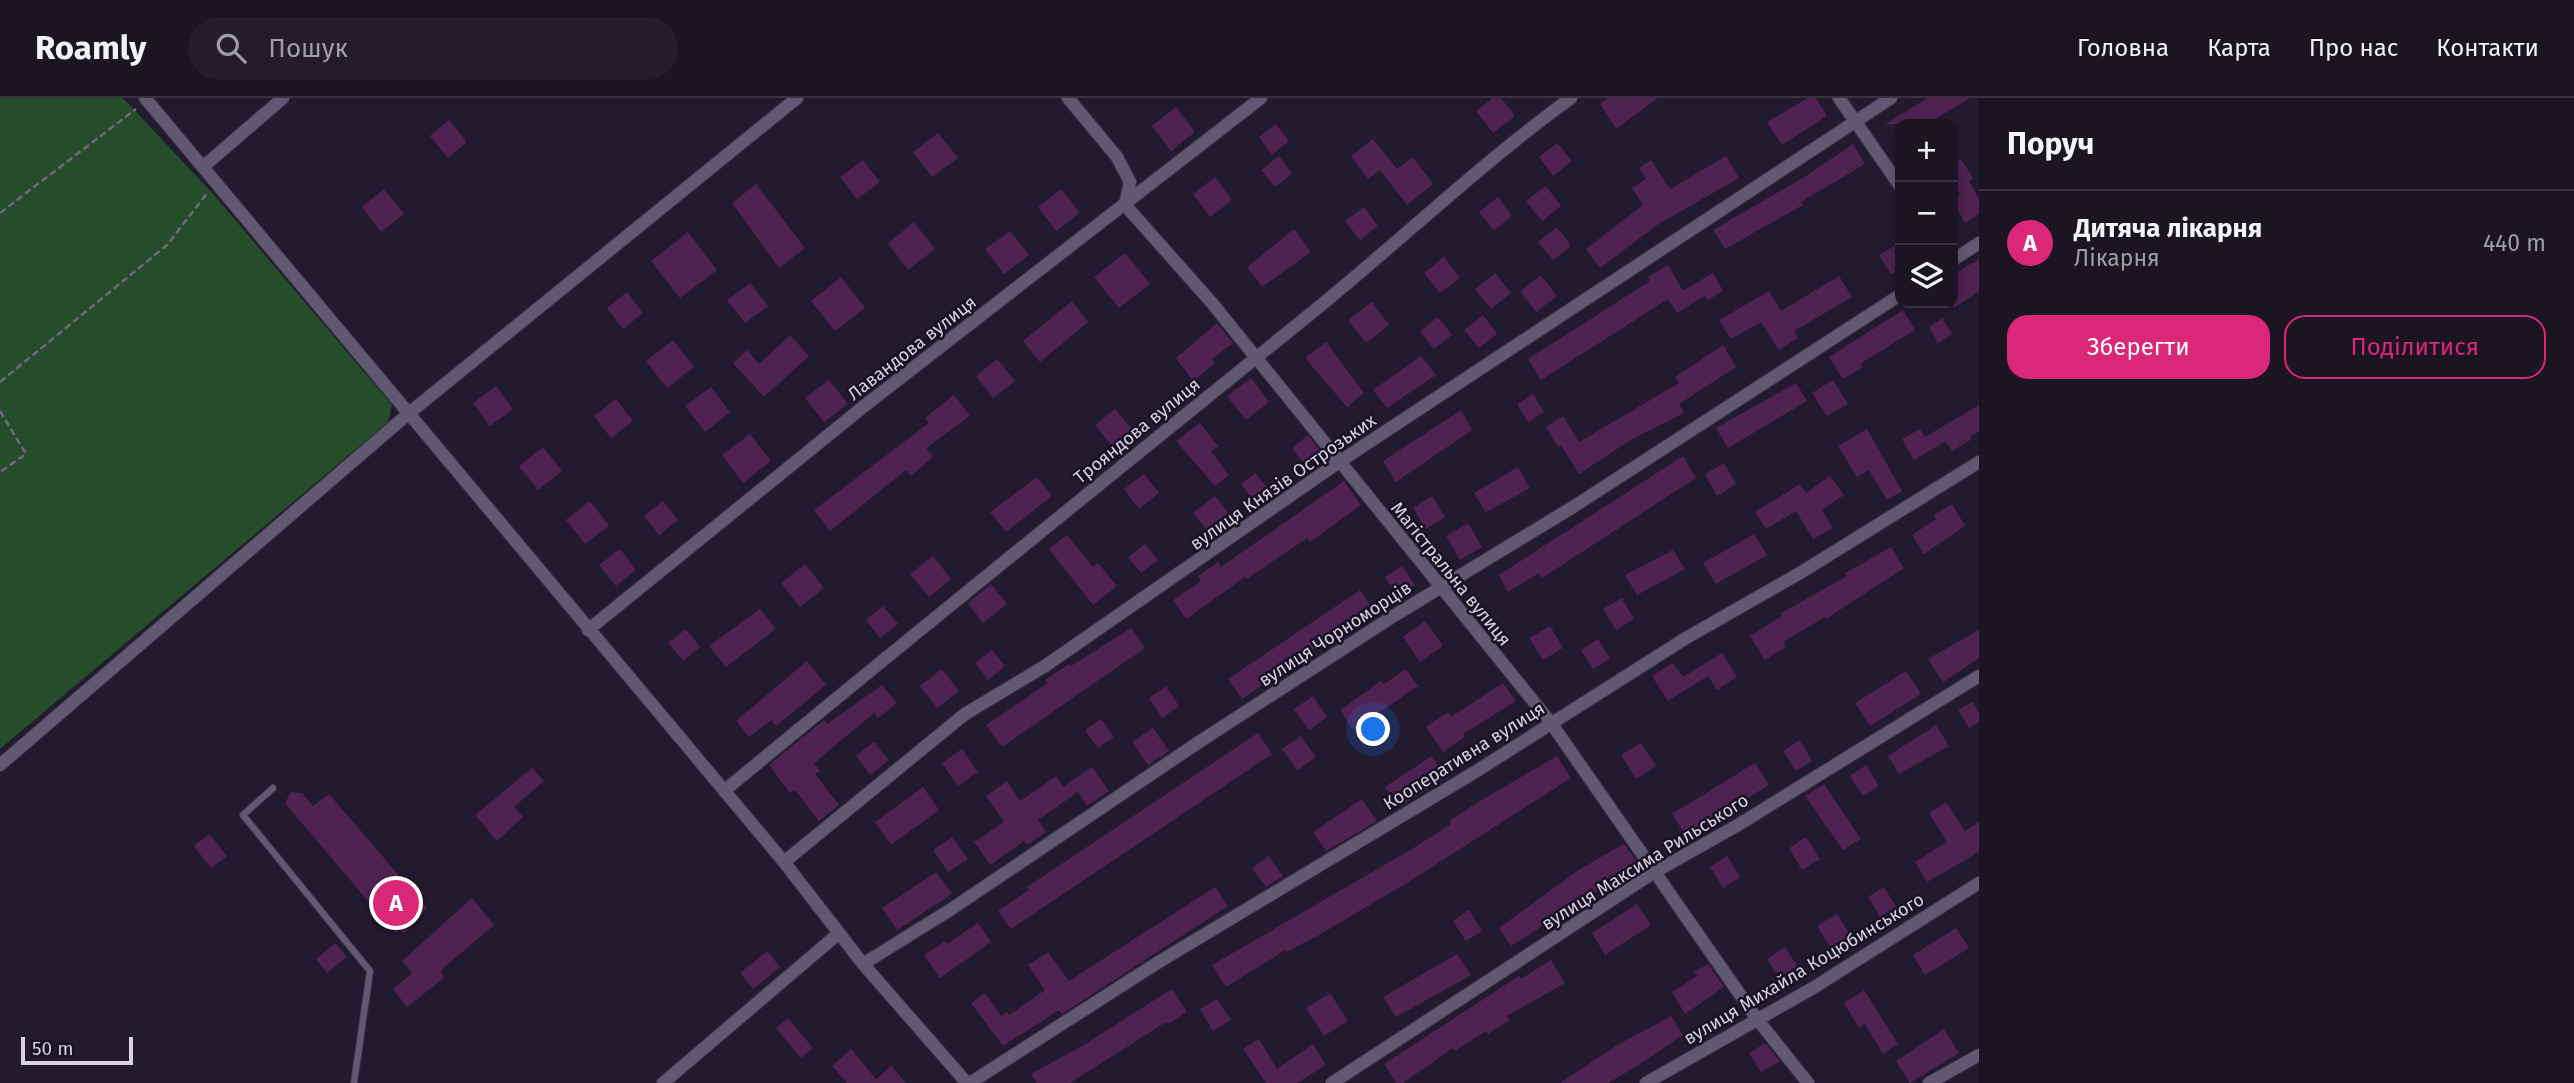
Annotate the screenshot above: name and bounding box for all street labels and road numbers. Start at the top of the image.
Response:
street label: Лавандова вулиця [843,291,981,405]
street label: Трояндова вулиця [1069,373,1205,489]
street label: вулиця Князів Острозьких [1186,409,1381,555]
street label: Магістральна вулиця [1386,498,1516,650]
street label: вулиця Чорноморців [1255,576,1415,692]
street label: Кооперативна вулиця [1379,697,1549,815]
street label: вулиця Максима Рильського [1537,789,1753,935]
street label: вулиця Михайла Коцюбинського [1680,888,1928,1050]

